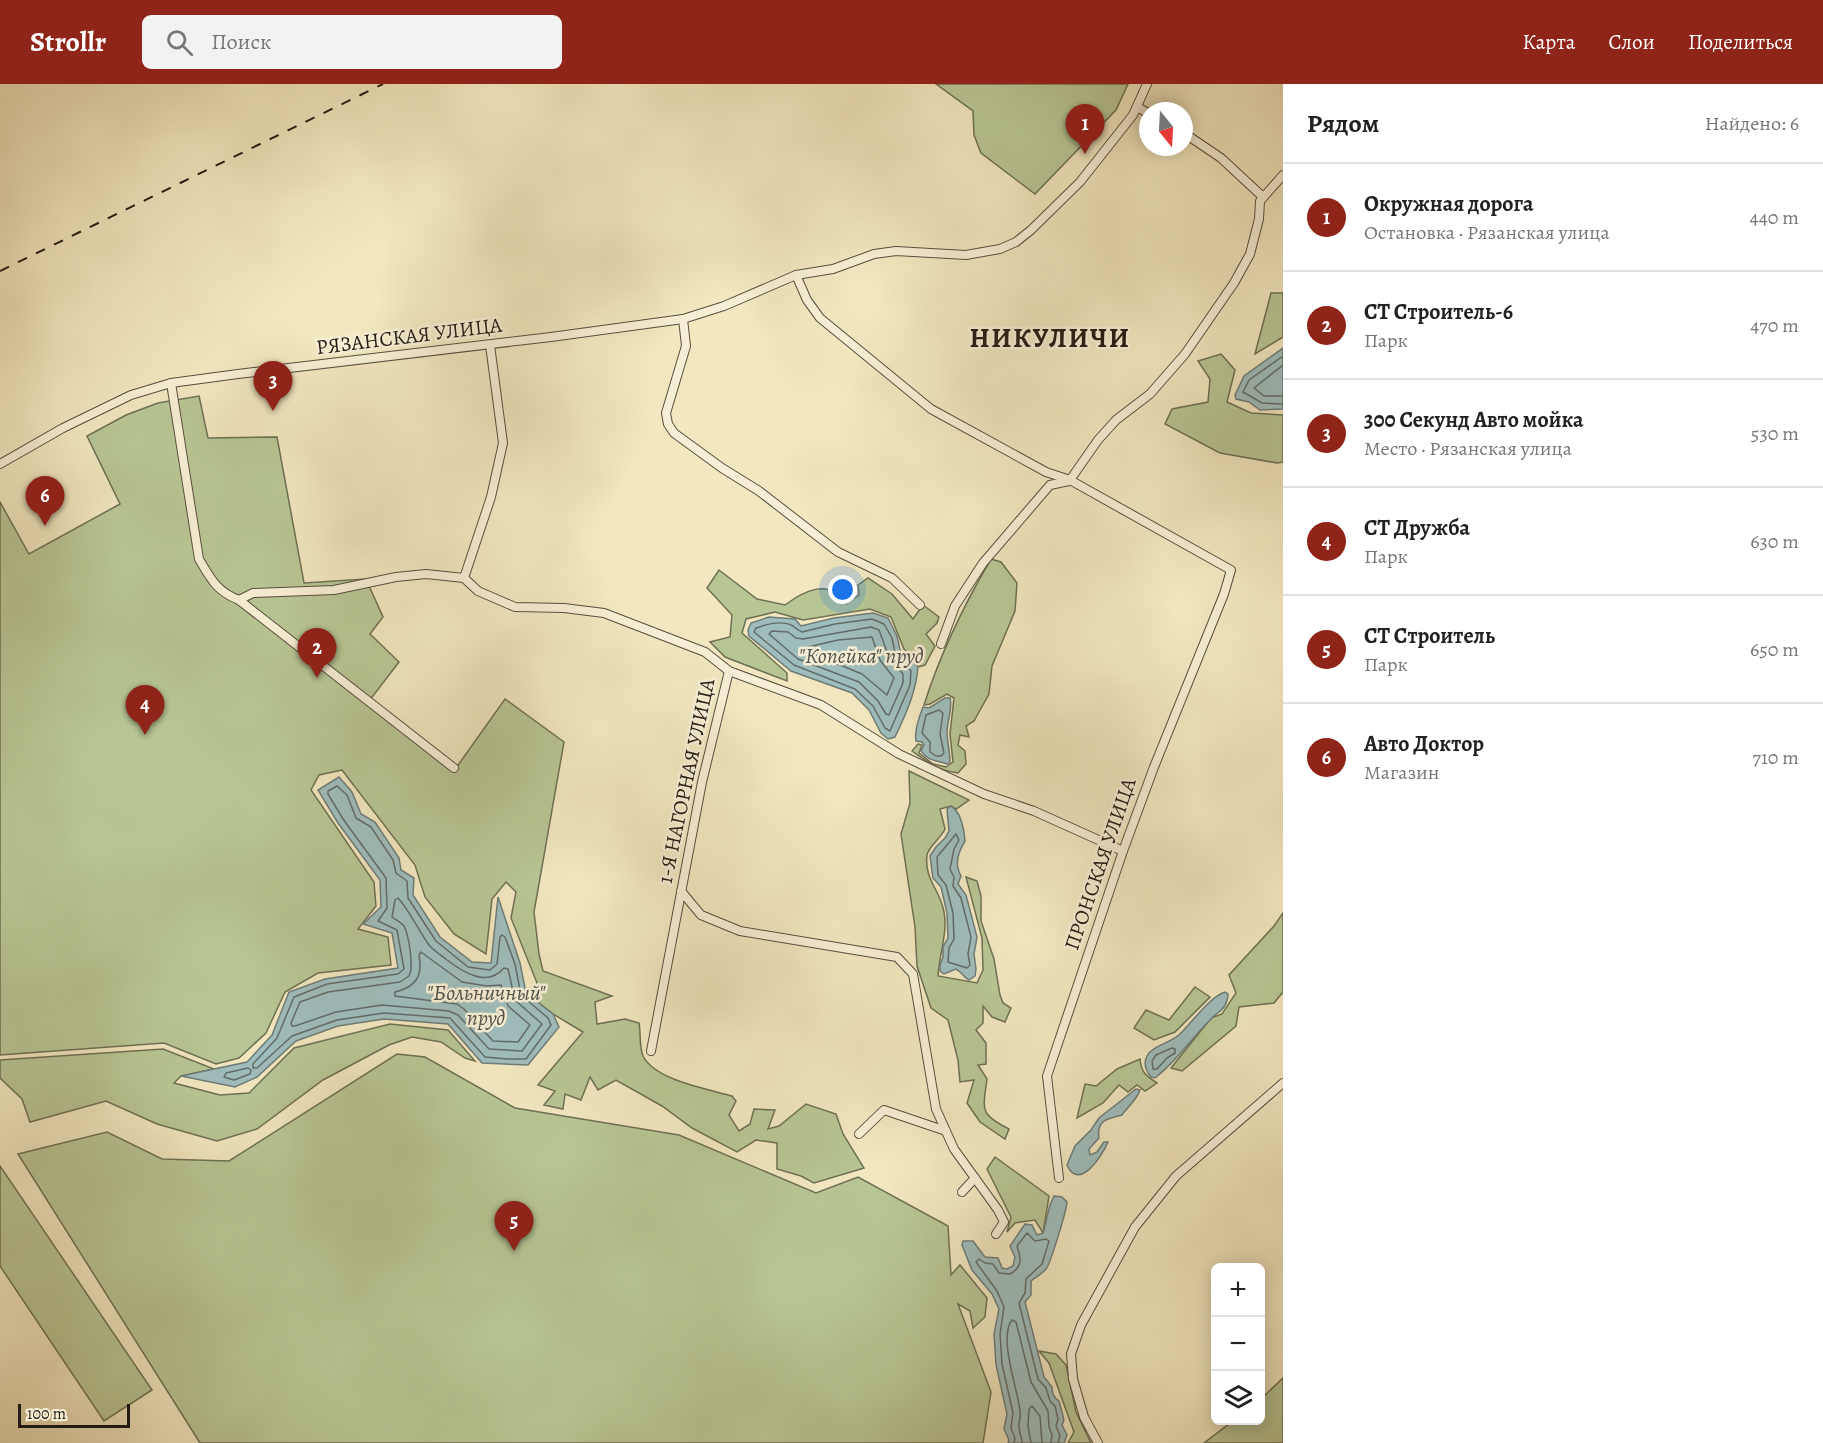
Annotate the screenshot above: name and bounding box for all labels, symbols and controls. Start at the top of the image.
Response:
search box [142,15,562,69]
text: Strollr [30,23,106,61]
icon: search [163,26,196,59]
text: Поиск [211,27,271,57]
text: Карта [1522,28,1575,56]
text: Слои [1608,28,1655,56]
text: Поделиться [1688,28,1793,56]
north arrow [1139,102,1193,156]
pin: 1 [1066,104,1104,154]
text: Рядом [1307,106,1379,141]
text: Найдено: 6 [1705,110,1799,137]
text: Окружная дорога [1364,189,1533,219]
text: 1 [1323,204,1330,231]
text: 440 m [1750,204,1799,231]
text: Остановка · Рязанская улица [1364,219,1610,246]
text: СТ Строитель-6 [1364,297,1513,327]
street label: РЯЗАНСКАЯ УЛИЦА [314,311,504,361]
text: 2 [1322,312,1331,339]
text: 470 m [1750,312,1799,339]
district label: НИКУЛИЧИ [969,320,1131,356]
text: Парк [1364,327,1408,354]
pin: 3 [254,362,292,411]
text: 300 Секунд Авто мойка [1364,405,1584,435]
text: 3 [1322,420,1331,447]
text: 530 m [1751,420,1799,447]
text: Место · Рязанская улица [1364,435,1572,462]
pin: 6 [26,476,64,526]
text: СТ Дружба [1364,513,1470,543]
text: 4 [1322,528,1331,555]
text: 630 m [1750,528,1799,555]
text: Парк [1364,543,1408,570]
your location [828,575,857,604]
text: СТ Строитель [1364,621,1495,651]
pin: 2 [298,628,336,678]
text: 5 [1322,636,1331,663]
text: 650 m [1750,636,1799,663]
water label: "Копейка" пруд [798,641,924,671]
text: Парк [1364,651,1408,678]
street label: 1-Я НАГОРНАЯ УЛИЦА [651,675,722,886]
pin: 4 [126,686,164,735]
text: Авто Доктор [1364,729,1484,759]
text: 6 [1322,744,1331,771]
text: 710 m [1753,744,1799,771]
text: Магазин [1364,759,1439,786]
street label: ПРОНСКАЯ УЛИЦА [1057,773,1143,954]
water label: "Больничный" пруд [427,978,546,1033]
pin: 5 [494,1202,534,1251]
map controls [1211,1263,1265,1425]
button: + [1211,1263,1265,1317]
button: − [1211,1317,1265,1371]
button: layers [1211,1371,1265,1425]
scale bar [18,1401,130,1428]
text: 100 m [27,1403,66,1425]

